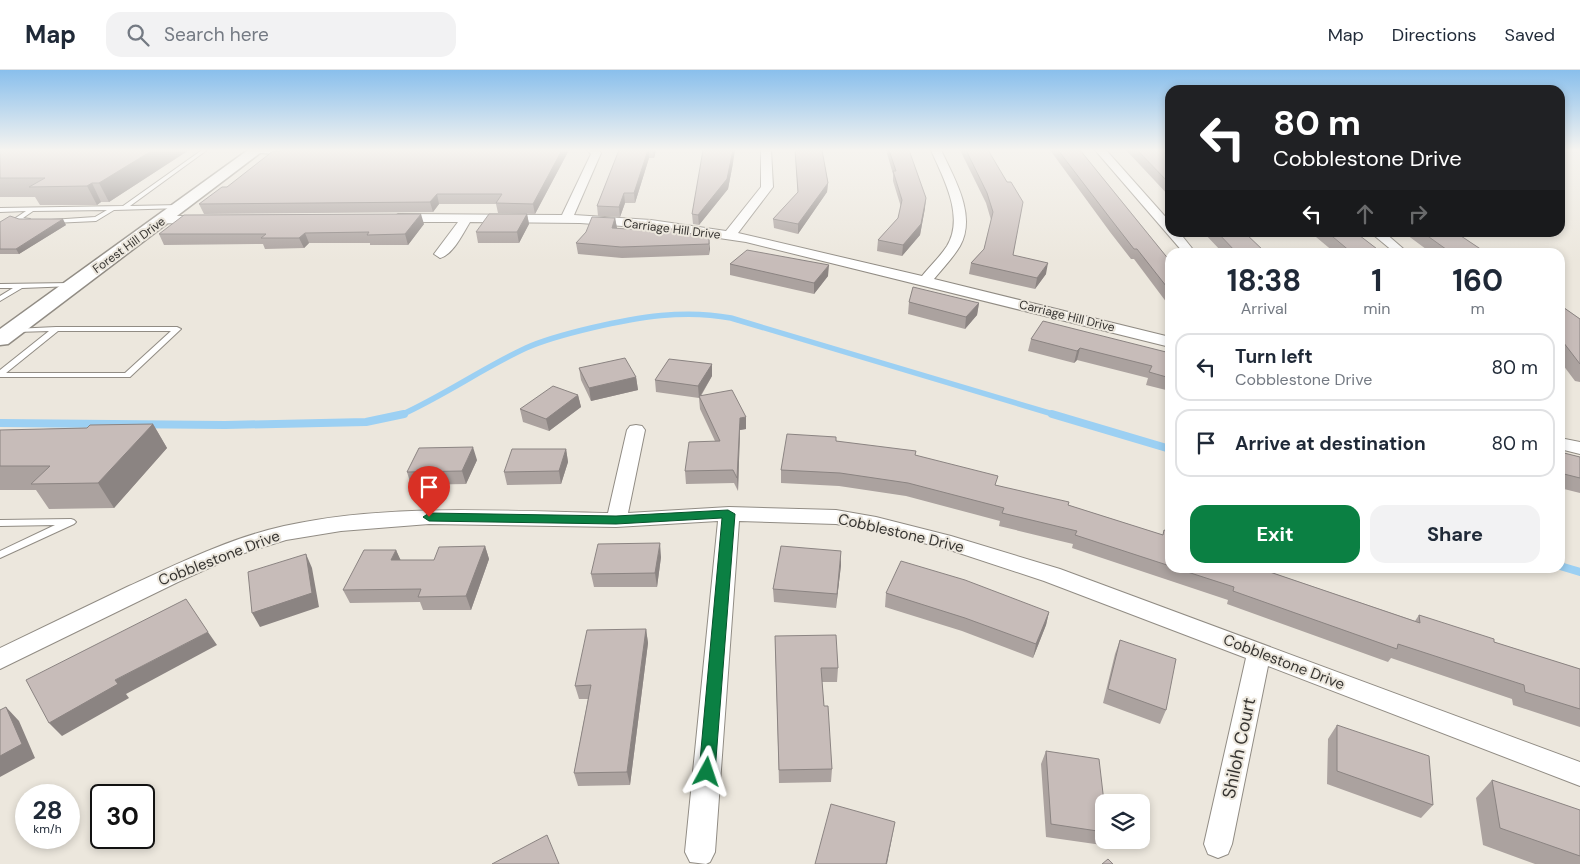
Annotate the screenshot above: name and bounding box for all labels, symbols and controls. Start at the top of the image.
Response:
search box [106,12,456,57]
text: Map [25,19,76,50]
icon: search [124,21,152,49]
text: Search here [164,22,269,47]
text: Map [1328,23,1364,47]
text: Directions [1392,23,1477,47]
text: Saved [1505,23,1555,47]
text: 80 m [1273,100,1361,146]
icon: left [1190,105,1255,170]
text: Cobblestone Drive [1273,144,1462,173]
icon: left [1298,200,1326,228]
icon: ahead [1351,200,1379,228]
icon: right [1404,200,1432,228]
street label: Forest Hill Drive [90,213,169,277]
street label: Carriage Hill Drive [622,215,722,243]
text: 18:38 [1227,261,1301,300]
text: 1 [1371,261,1382,300]
text: 160 [1452,261,1503,300]
street label: Carriage Hill Drive [1018,296,1117,336]
text: Arrival [1241,298,1287,319]
text: min [1363,298,1390,319]
text: m [1471,298,1485,319]
text: Turn left [1235,344,1313,369]
icon: left [1192,353,1220,381]
text: 80 m [1491,355,1538,380]
text: Cobblestone Drive [1235,369,1372,390]
icon: arrive [1192,429,1220,457]
text: Arrive at destination [1235,431,1426,456]
text: 80 m [1491,431,1538,456]
pin [408,466,450,517]
icon: arrive [415,473,443,501]
button: Exit [1190,505,1360,563]
button: Share [1370,505,1540,563]
street label: Cobblestone Drive [836,509,966,557]
street label: Cobblestone Drive [155,526,283,590]
street label: Cobblestone Drive [1220,630,1348,694]
street label: Shiloh Court [1217,695,1261,801]
position arrow [680,745,732,797]
speed limit sign: 30 [90,784,155,849]
text: 28 [32,794,63,827]
map controls [1095,794,1150,849]
button: layers [1095,794,1150,849]
text: km/h [33,821,62,837]

